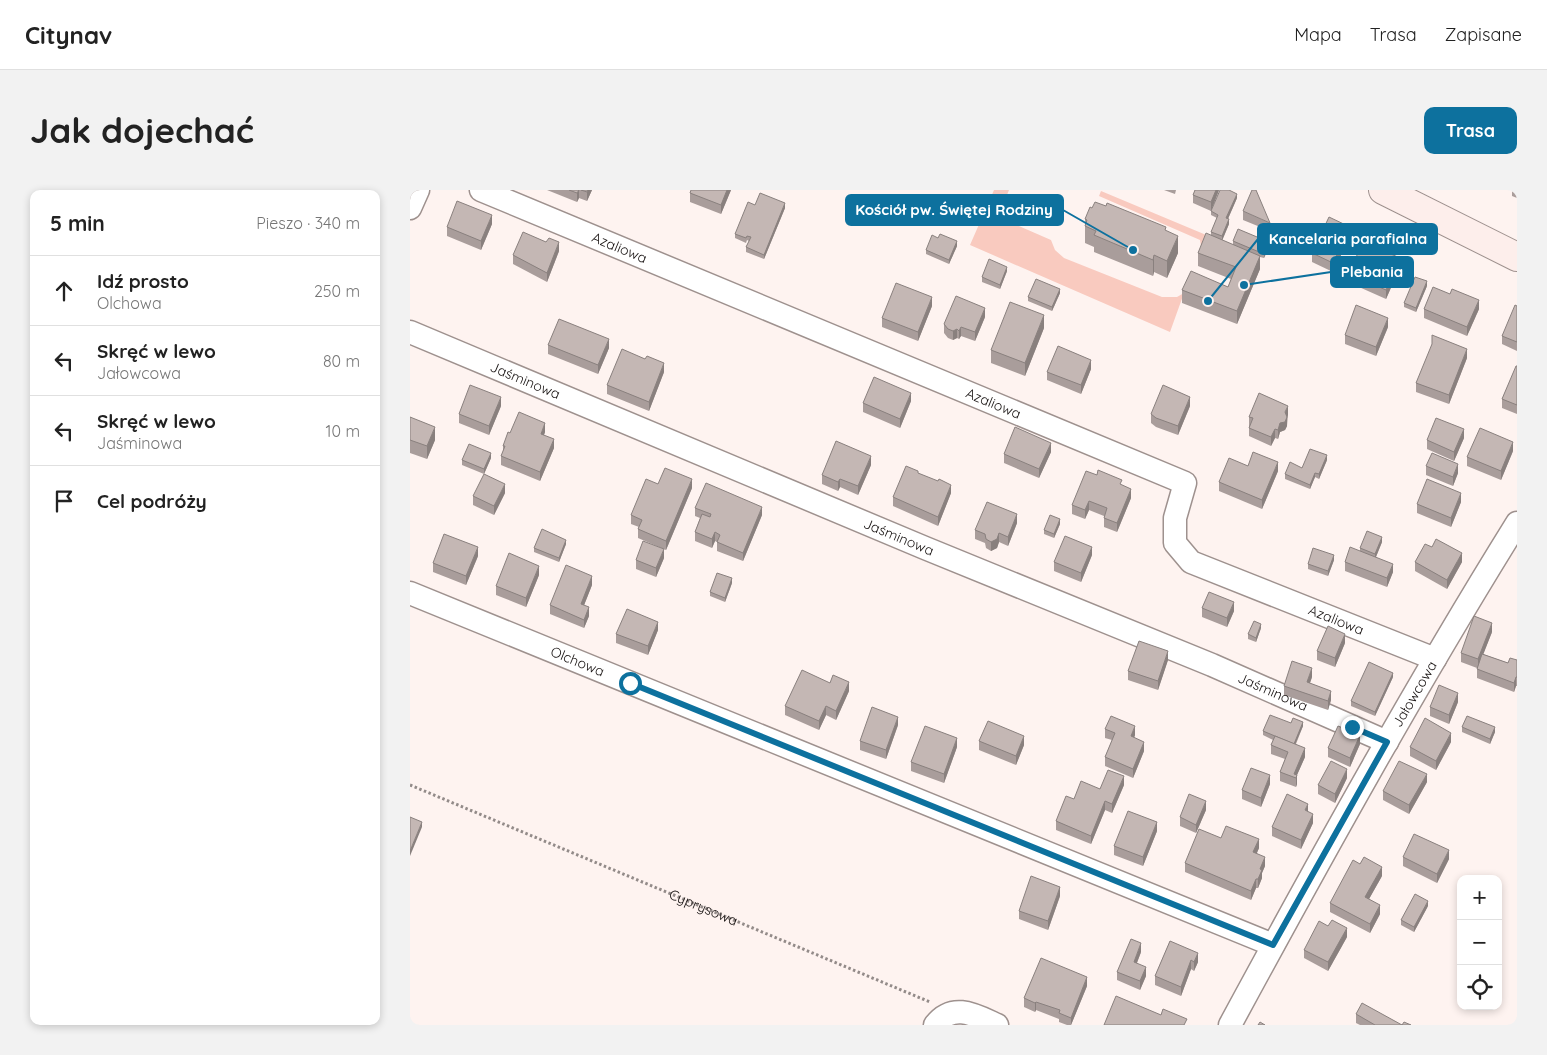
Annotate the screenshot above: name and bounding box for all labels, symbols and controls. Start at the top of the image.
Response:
text: Citynav [25,20,112,50]
text: Mapa [1294,23,1342,46]
text: Trasa [1370,23,1417,46]
text: Zapisane [1445,23,1522,46]
button: Trasa [1424,107,1517,154]
text: Jak dojechać [30,108,254,152]
callout: Kościół pw. Świętej Rodziny [846,195,1063,225]
text: Kościół pw. Świętej Rodziny [855,200,1053,219]
text: 5 min [50,210,105,236]
text: Pieszo · 340 m [256,213,360,233]
callout: Kancelaria parafialna [1258,224,1437,254]
street label: Azaliowa [589,228,650,267]
text: Kancelaria parafialna [1269,229,1427,248]
callout: Plebania [1331,257,1413,287]
text: Plebania [1341,262,1403,281]
text: Idź prosto [97,269,189,293]
icon: ahead [50,277,78,305]
text: 250 m [314,281,360,301]
text: Olchowa [97,293,162,313]
text: Skręć w lewo [97,339,216,363]
icon: left [50,347,78,375]
text: 80 m [323,351,360,371]
street label: Jaśminowa [487,358,563,403]
text: Jałowcowa [97,363,181,383]
street label: Azaliowa [963,384,1024,423]
text: Skręć w lewo [97,409,216,433]
icon: left [50,417,78,445]
text: 10 m [326,421,360,441]
text: Jaśminowa [97,433,182,453]
icon: arrive [50,487,78,515]
text: Cel podróży [97,489,207,513]
street label: Jaśminowa [861,514,937,560]
street label: Azaliowa [1306,601,1366,639]
street label: Olchowa [548,642,607,680]
street label: Jałowcowa [1388,658,1441,730]
street label: Jaśminowa [1235,669,1311,715]
route start [619,672,642,695]
route end [1341,716,1364,739]
map controls [1457,875,1502,1010]
button: + [1457,875,1502,920]
street label: Cyprysowa [666,885,741,930]
button: − [1457,920,1502,965]
button: locate [1457,965,1502,1010]

